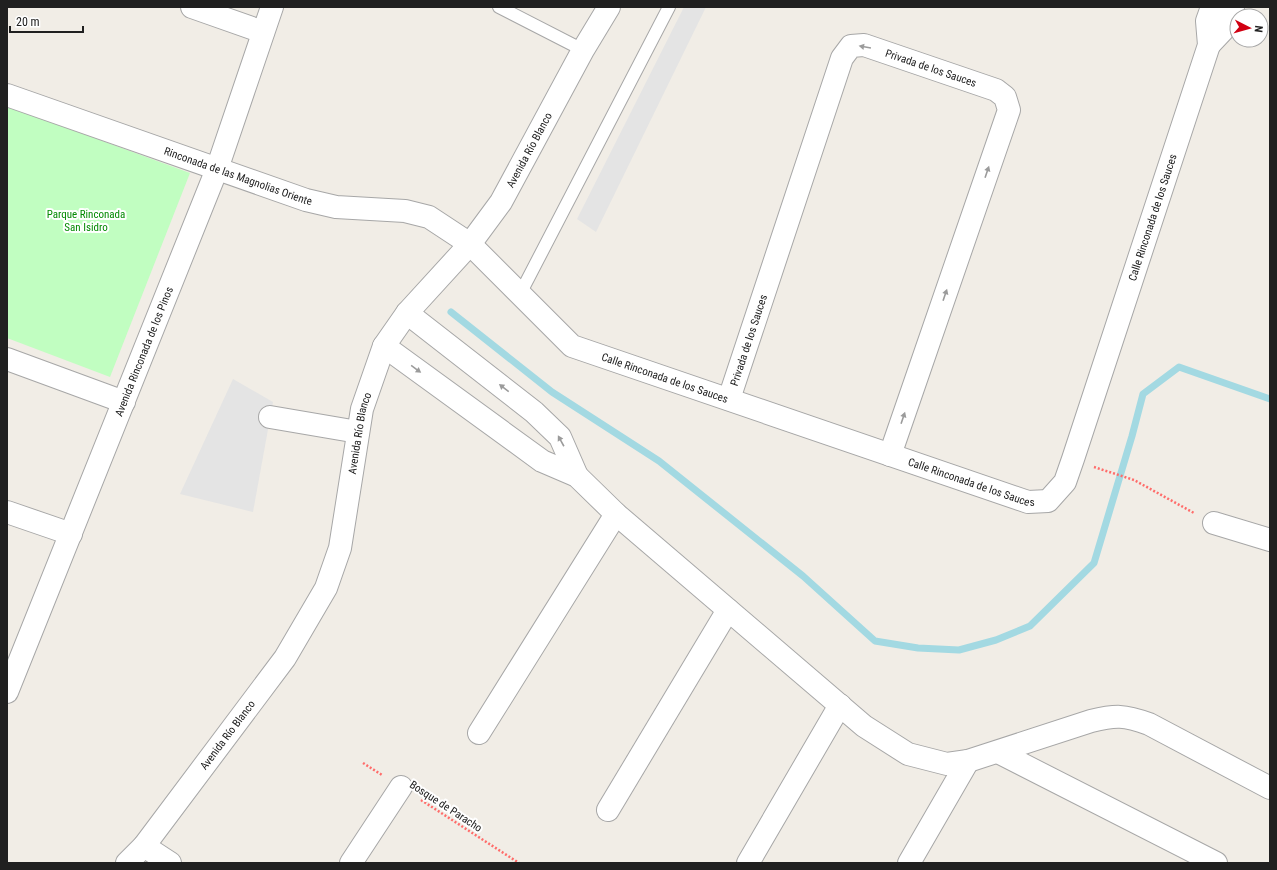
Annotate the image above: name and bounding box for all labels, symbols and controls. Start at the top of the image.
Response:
scale bar [10,8,83,34]
north arrow [1229,8,1269,48]
text: 20 m [16,15,40,29]
text: N [1252,25,1265,33]
one-way arrow [859,44,872,50]
street label: Privada de los Sauces [883,47,978,90]
street label: Avenida Río Blanco [504,110,555,190]
street label: Rinconada de las Magnolias Oriente [162,145,313,208]
street label: Calle Rinconada de los Sauces [1126,152,1180,283]
one-way arrow [985,166,991,178]
park label: Parque Rinconada San Isidro [47,208,125,234]
street label: Avenida Rinconada de los Pinos [112,285,176,418]
one-way arrow [942,288,948,300]
street label: Privada de los Sauces [728,293,770,388]
street label: Calle Rinconada de los Sauces [600,351,730,406]
one-way arrow [410,364,421,373]
one-way arrow [498,384,509,393]
street label: Avenida Río Blanco [346,390,374,475]
one-way arrow [900,411,906,423]
one-way arrow [558,435,564,447]
street label: Calle Rinconada de los Sauces [906,455,1035,509]
street label: Avenida Río Blanco [198,698,258,772]
street label: Bosque de Paracho [407,778,485,835]

